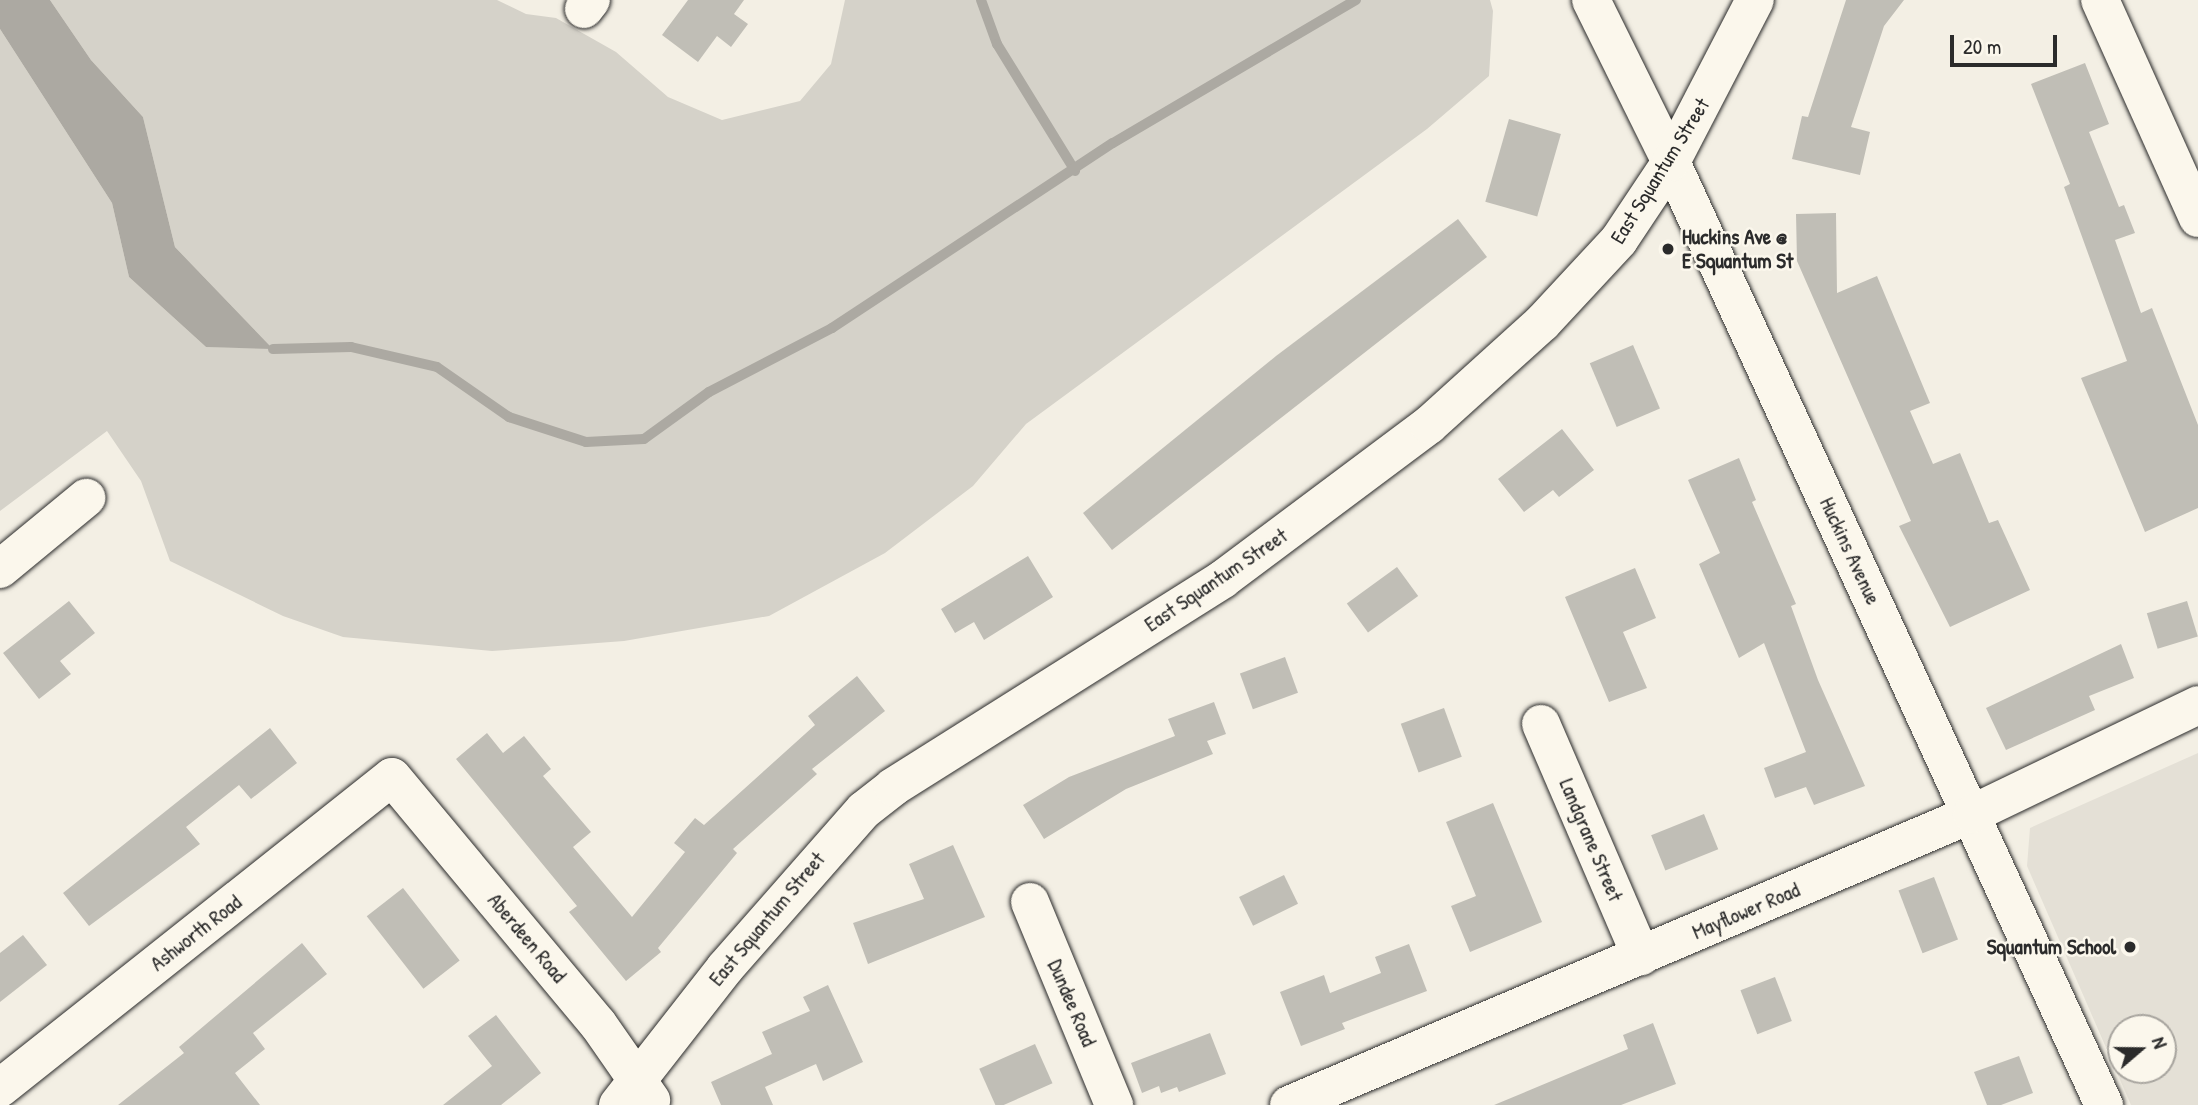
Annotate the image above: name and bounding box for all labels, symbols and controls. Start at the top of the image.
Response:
scale bar [1953,21,2060,65]
text: 20 m [1963,32,2001,61]
street label: East Squantum Street [1605,94,1715,248]
place label: Huckins Ave @ E Squantum St [1682,224,1793,274]
marker: Huckins Ave @ E Squantum St [1660,241,1676,257]
street label: Huckins Avenue [1814,493,1886,609]
street label: East Squantum Street [1140,523,1292,637]
street label: Landgrane Street [1554,775,1628,905]
street label: East Squantum Street [704,847,830,991]
street label: Mayflower Road [1688,877,1804,945]
street label: Aberdeen Road [482,888,572,988]
street label: Ashworth Road [145,890,247,976]
place label: Squantum School [1987,934,2116,960]
marker: Squantum School [2122,939,2138,955]
street label: Dundee Road [1042,956,1102,1050]
north arrow [2107,1014,2177,1084]
text: N [2146,1033,2174,1052]

